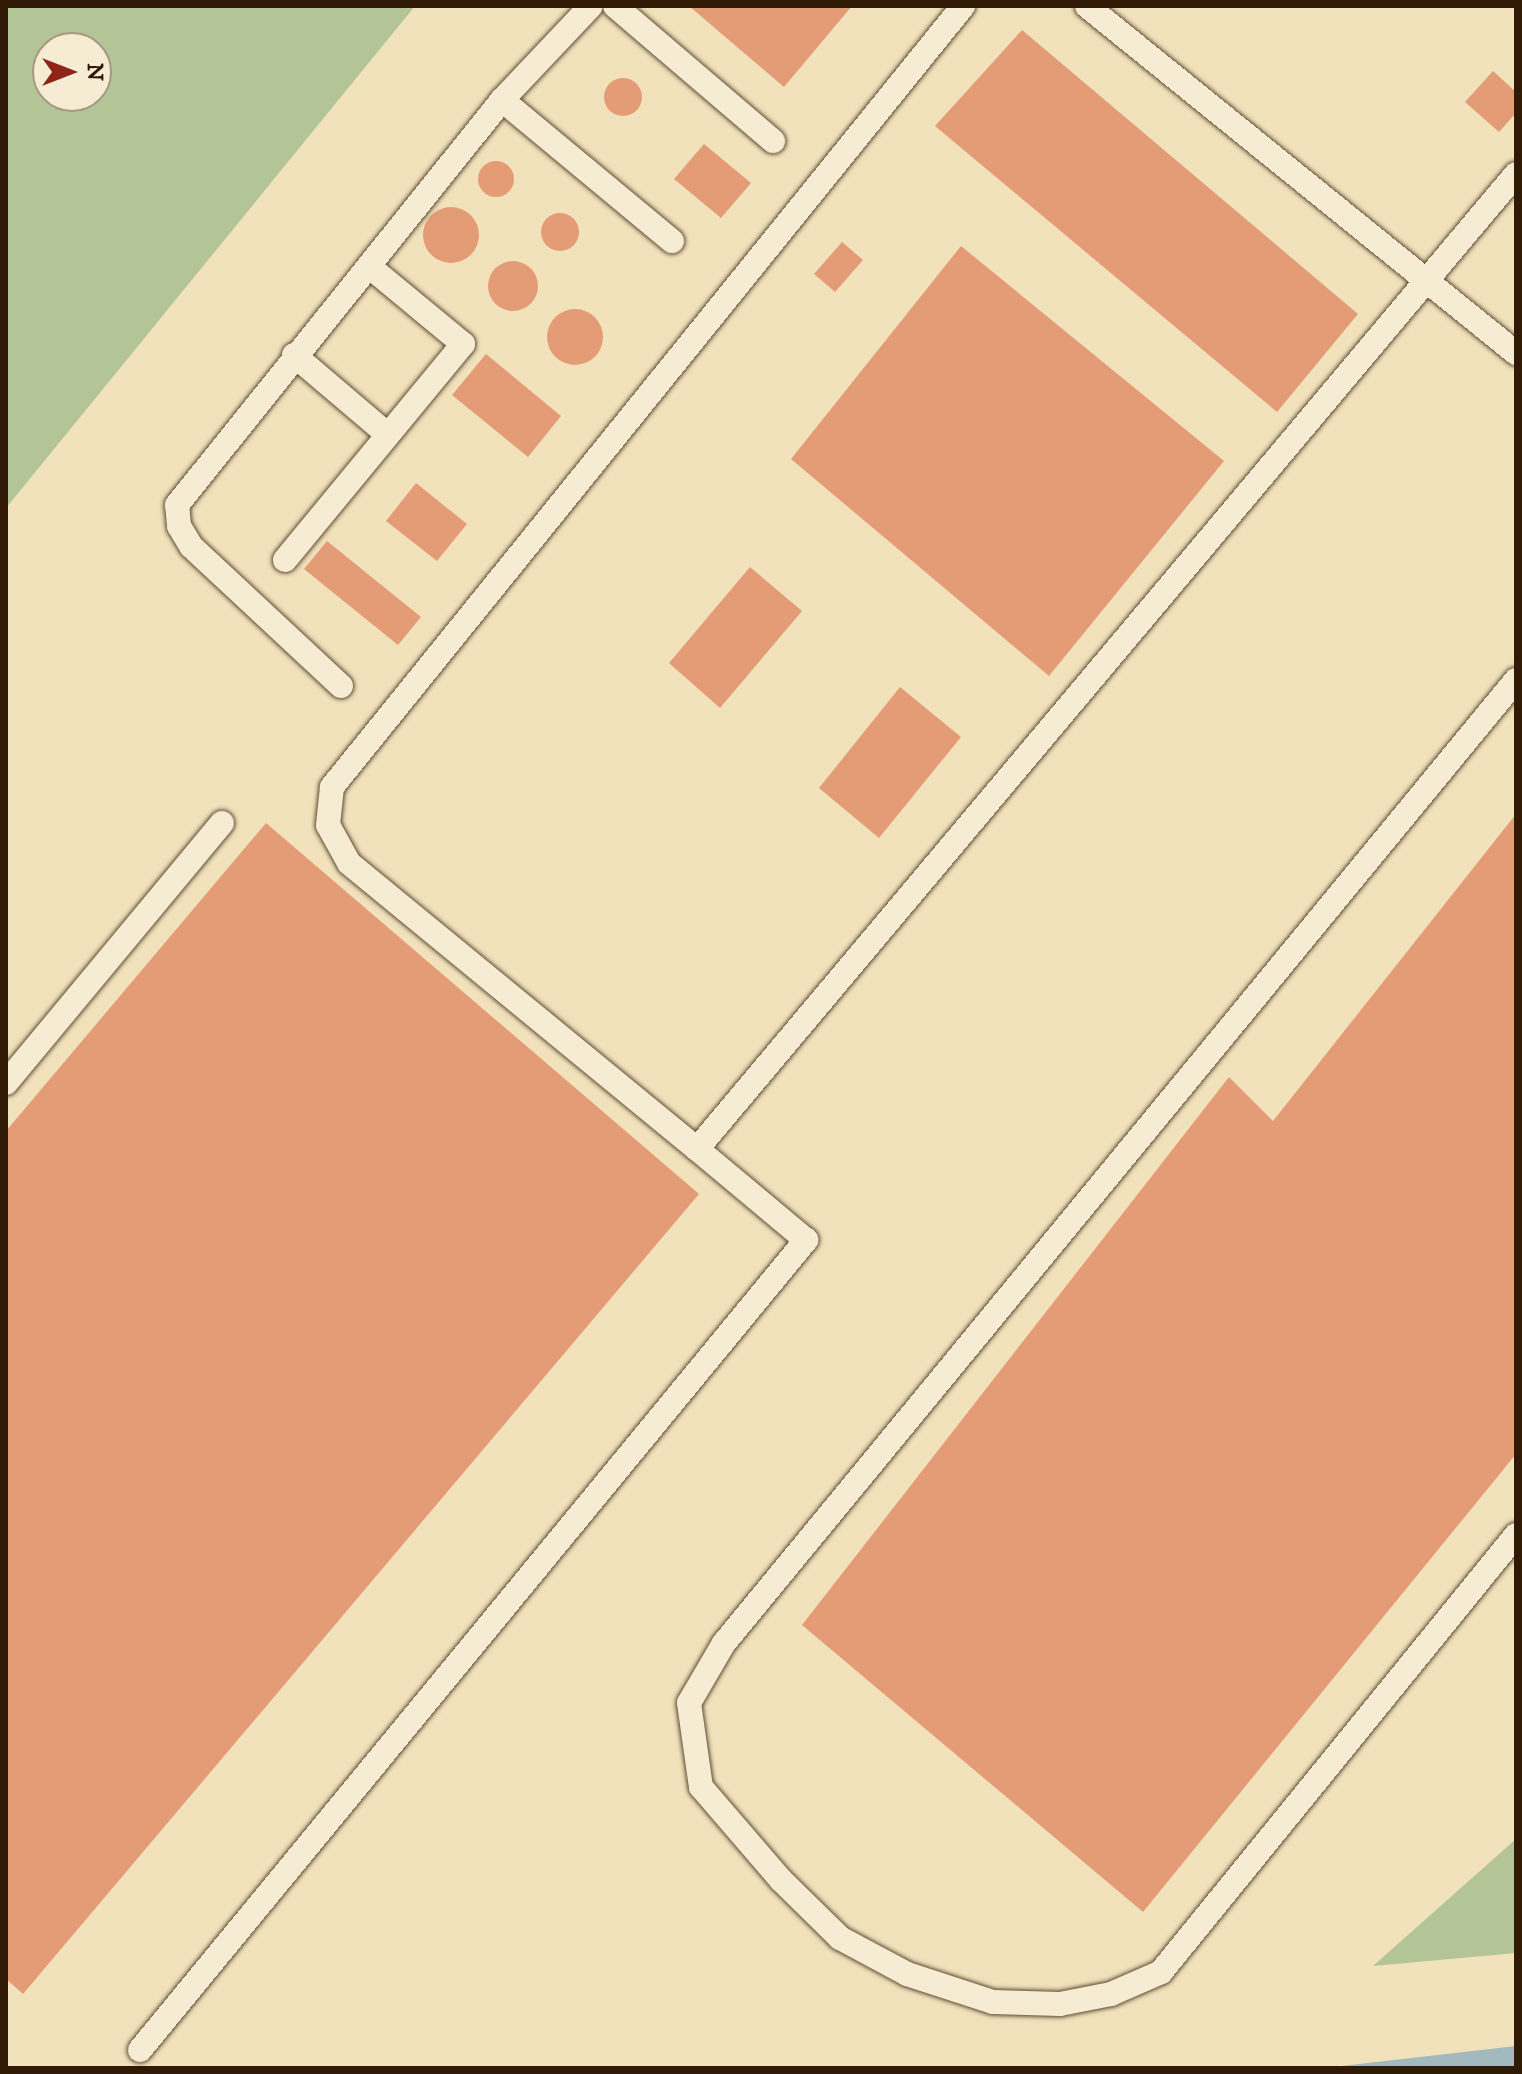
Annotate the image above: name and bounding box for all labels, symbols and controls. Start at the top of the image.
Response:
north arrow [32,32,112,112]
text: N [81,63,108,81]

